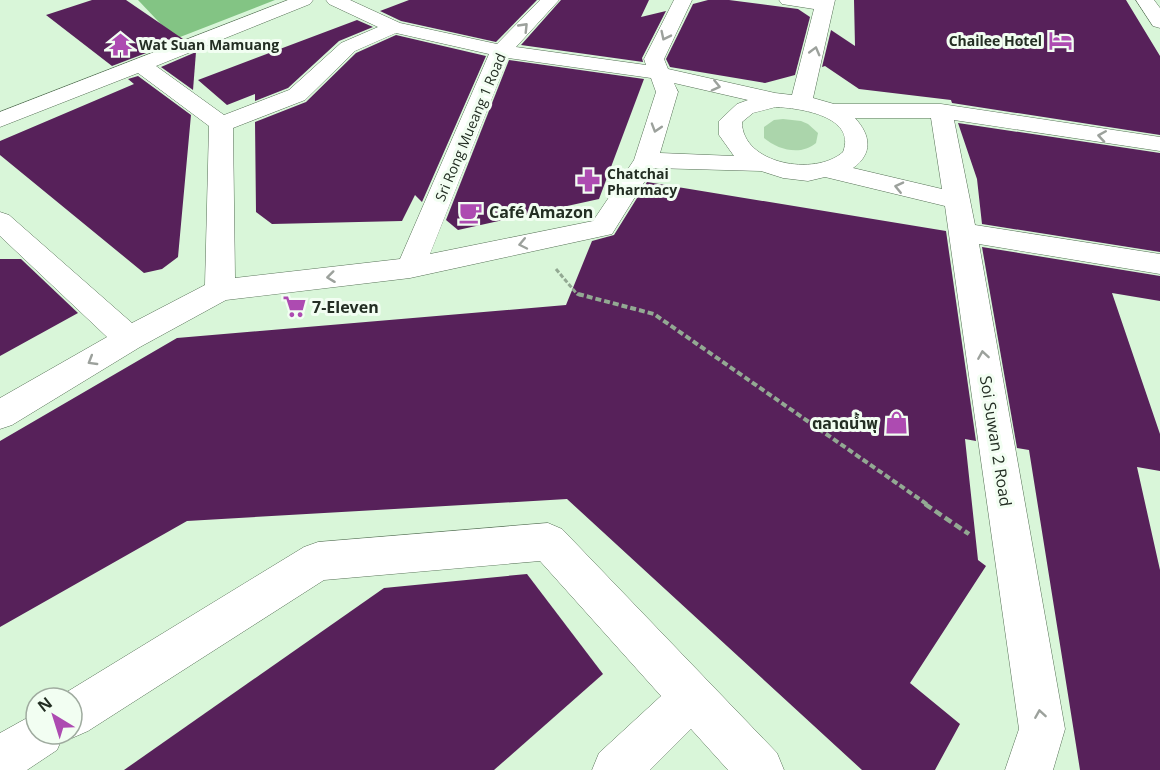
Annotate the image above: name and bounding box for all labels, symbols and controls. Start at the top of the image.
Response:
one-way arrow [517,23,528,34]
hotel icon: Chailee Hotel [1047,27,1073,53]
one-way arrow [661,30,673,41]
temple icon: Wat Suan Mamuang [108,31,134,57]
place label: Chailee Hotel [949,31,1042,50]
place label: Wat Suan Mamuang [139,35,279,54]
one-way arrow [808,47,820,57]
street label: Sri Rong Mueang 1 Road [430,50,510,204]
one-way arrow [711,79,721,92]
one-way arrow [651,122,663,133]
one-way arrow [1098,130,1107,142]
place label: Chatchai Pharmacy [607,164,677,199]
pharmacy icon: Chatchai Pharmacy [576,168,602,194]
one-way arrow [894,181,904,194]
cafe icon: Café Amazon [458,199,484,225]
place label: Café Amazon [489,201,593,223]
one-way arrow [518,237,528,250]
one-way arrow [326,270,335,283]
supermarket icon: 7-Eleven [281,294,307,320]
place label: 7-Eleven [312,296,379,318]
one-way arrow [977,351,990,361]
one-way arrow [88,353,98,365]
street label: Soi Suwan 2 Road [975,374,1017,508]
shop icon: ตลาดน้ำพุ [883,410,909,436]
place label: ตลาดน้ำพุ [812,412,878,434]
north arrow [24,686,84,746]
text: N [33,692,57,717]
one-way arrow [1034,709,1046,718]

